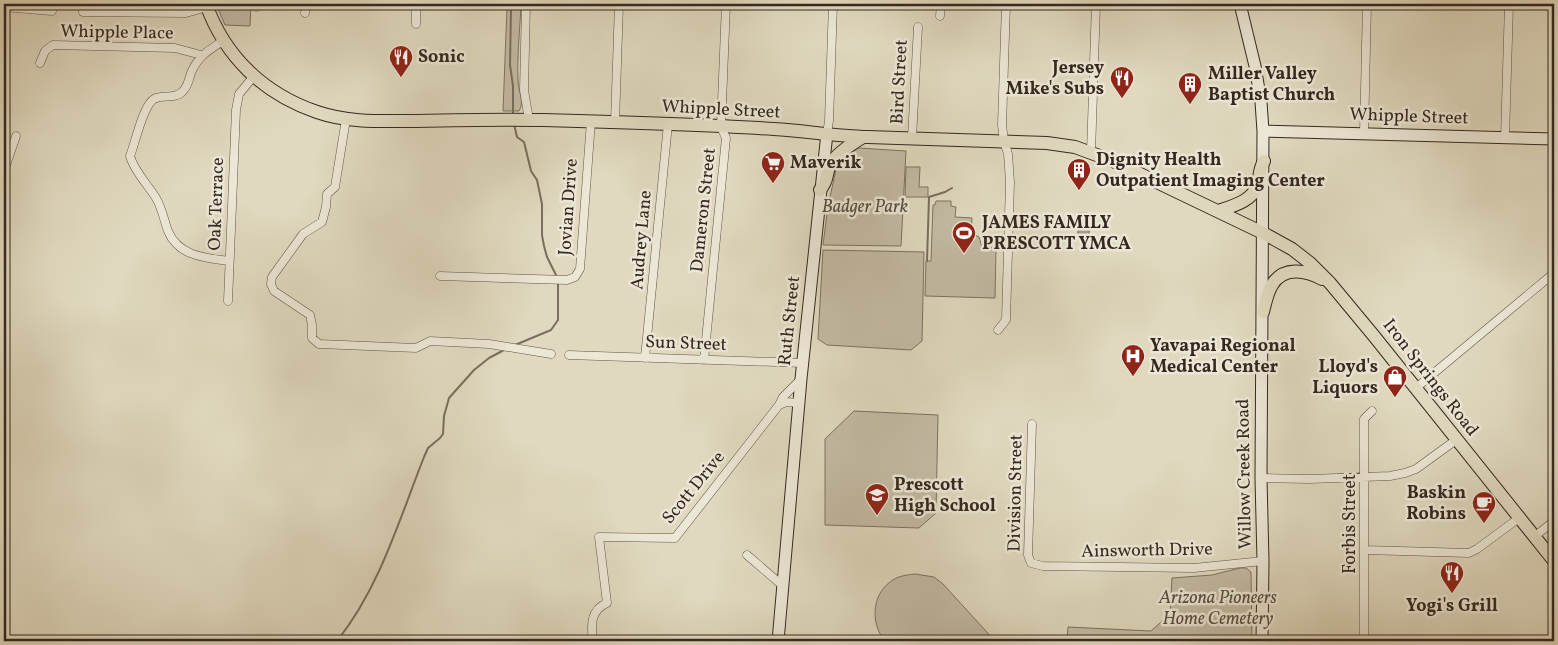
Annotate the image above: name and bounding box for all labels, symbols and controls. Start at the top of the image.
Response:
street label: Whipple Place [60,20,174,46]
street label: Bird Street [885,39,915,125]
restaurant icon: Sonic [388,44,414,78]
place label: Sonic [418,45,465,70]
place label: Jersey Mike's Subs [1006,56,1104,102]
place label: Miller Valley Baptist Church [1208,62,1336,108]
restaurant icon: Jersey Mike's Subs [1109,65,1135,99]
building icon: Miller Valley Baptist Church [1177,71,1203,105]
street label: Whipple Street [661,94,781,126]
street label: Whipple Street [1349,102,1469,132]
street label: Dameron Street [685,146,723,274]
place label: Dignity Health Outpatient Imaging Center [1096,148,1325,194]
supermarket icon: Maverik [760,150,786,184]
place label: Maverik [790,151,862,176]
street label: Oak Terrace [203,157,231,251]
street label: Jovian Drive [553,157,585,257]
building icon: Dignity Health Outpatient Imaging Center [1066,157,1092,191]
street label: Audrey Lane [625,189,659,291]
park label: Badger Park [822,195,908,220]
place label: JAMES FAMILY PRESCOTT YMCA [981,211,1131,257]
sports icon: JAMES FAMILY PRESCOTT YMCA [951,220,977,254]
street label: Ruth Street [773,275,807,367]
street label: Iron Springs Road [1376,314,1484,442]
street label: Sun Street [645,330,727,358]
place label: Yavapai Regional Medical Center [1150,334,1296,380]
hospital icon: Yavapai Regional Medical Center [1120,343,1146,377]
place label: Lloyd's Liquors [1312,355,1378,401]
shop icon: Lloyd's Liquors [1382,364,1408,398]
street label: Willow Creek Road [1231,399,1259,549]
street label: Division Street [1002,434,1030,552]
street label: Scott Drive [657,446,731,530]
place label: Prescott High School [894,473,996,519]
street label: Forbis Street [1338,474,1363,574]
place label: Baskin Robins [1406,481,1466,527]
school or university icon: Prescott High School [864,482,890,516]
cafe icon: Baskin Robins [1471,490,1497,524]
street label: Ainsworth Drive [1081,537,1213,565]
restaurant icon: Yogi's Grill [1439,560,1465,594]
park label: Arizona Pioneers Home Cemetery [1158,586,1277,632]
place label: Yogi's Grill [1406,594,1498,619]

